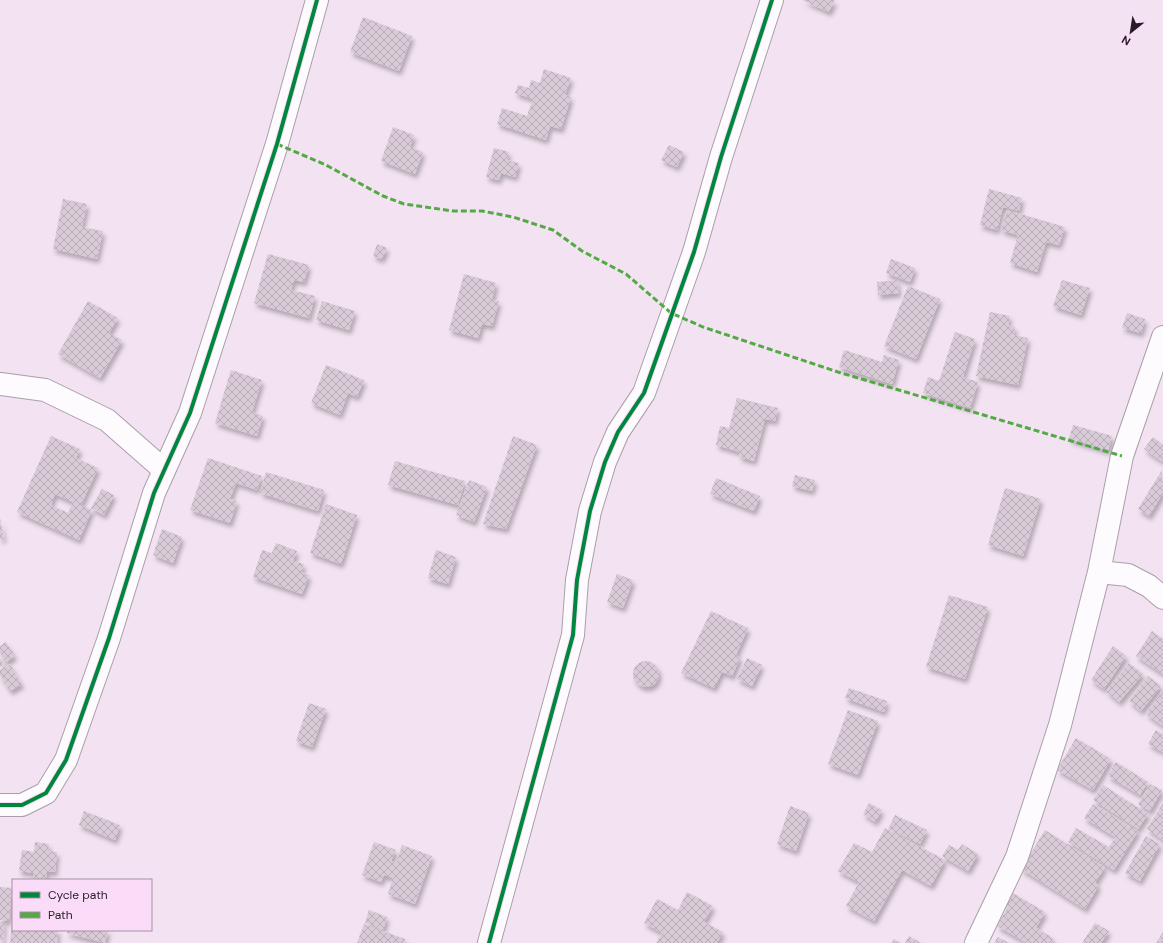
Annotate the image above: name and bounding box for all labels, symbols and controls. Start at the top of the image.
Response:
north arrow [1111,12,1151,52]
text: N [1119,33,1133,49]
legend [12,879,152,931]
text: Cycle path [48,887,108,903]
text: Path [48,907,73,923]

